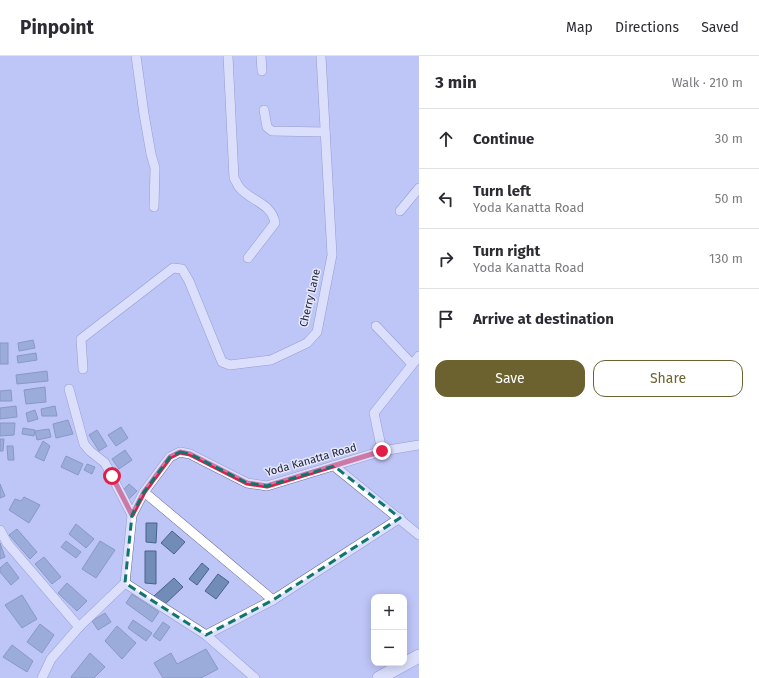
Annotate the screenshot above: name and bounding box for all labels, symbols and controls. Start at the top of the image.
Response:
text: Pinpoint [20,16,94,39]
text: Map [566,19,593,36]
text: Directions [615,19,679,36]
text: Saved [701,19,739,36]
text: 3 min [435,72,477,93]
text: Walk · 210 m [672,75,743,90]
icon: ahead [435,128,457,150]
text: Continue [473,130,534,148]
text: 30 m [715,131,743,146]
text: Turn left [473,182,531,200]
icon: left [435,188,457,210]
text: 50 m [715,191,743,206]
text: Yoda Kanatta Road [473,200,584,215]
text: Turn right [473,242,540,260]
icon: right [435,248,457,270]
text: 130 m [709,251,743,266]
text: Yoda Kanatta Road [473,260,584,275]
street label: Cherry Lane [297,268,323,328]
icon: arrive [435,308,457,330]
text: Arrive at destination [473,310,614,328]
button: Save [435,360,585,397]
button: Share [593,360,743,397]
street label: Yoda Kanatta Road [264,441,358,479]
route end [373,442,391,460]
route start [103,467,121,485]
map controls [371,594,407,666]
button: + [371,594,407,630]
button: − [371,630,407,666]

